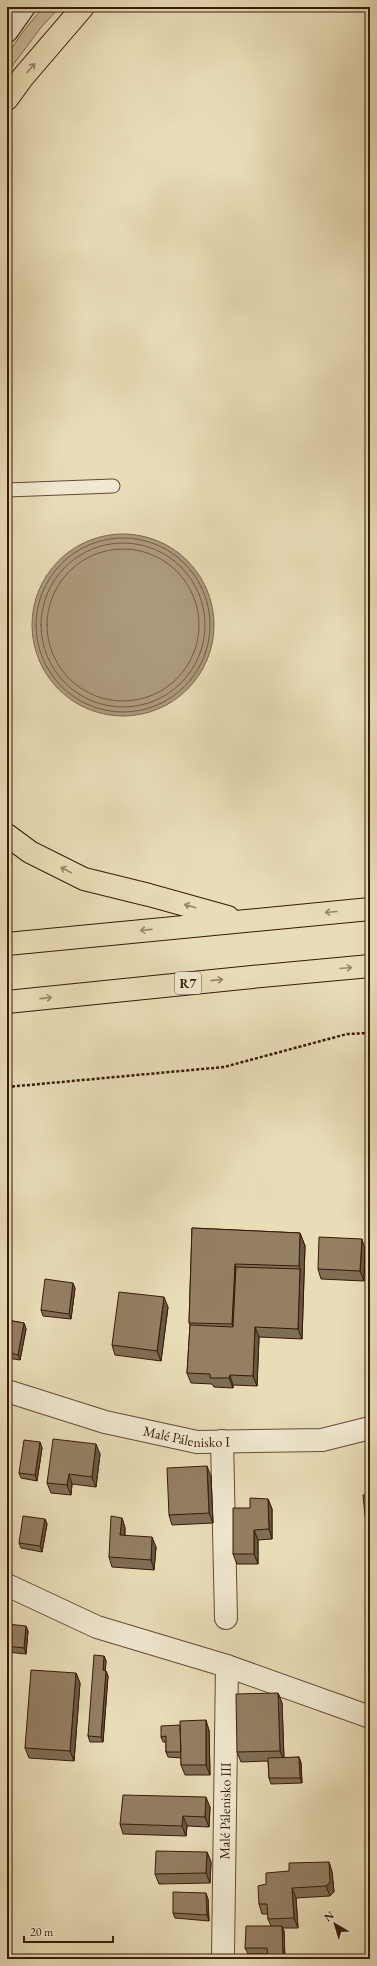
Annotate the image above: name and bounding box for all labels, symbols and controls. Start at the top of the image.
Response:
one-way arrow [26,63,36,73]
one-way arrow [60,866,72,873]
one-way arrow [184,902,197,909]
one-way arrow [325,909,338,916]
one-way arrow [140,926,153,934]
one-way arrow [339,965,352,972]
road number: R7 [175,972,201,994]
one-way arrow [210,976,223,984]
one-way arrow [39,994,52,1002]
street label: Malé Pálenisko I [142,1422,230,1451]
street label: Malé Pálenisko III [215,1762,235,1860]
north arrow [315,1904,355,1944]
text: N [321,1908,337,1924]
scale bar [24,1918,113,1944]
text: 20 m [30,1924,54,1940]

